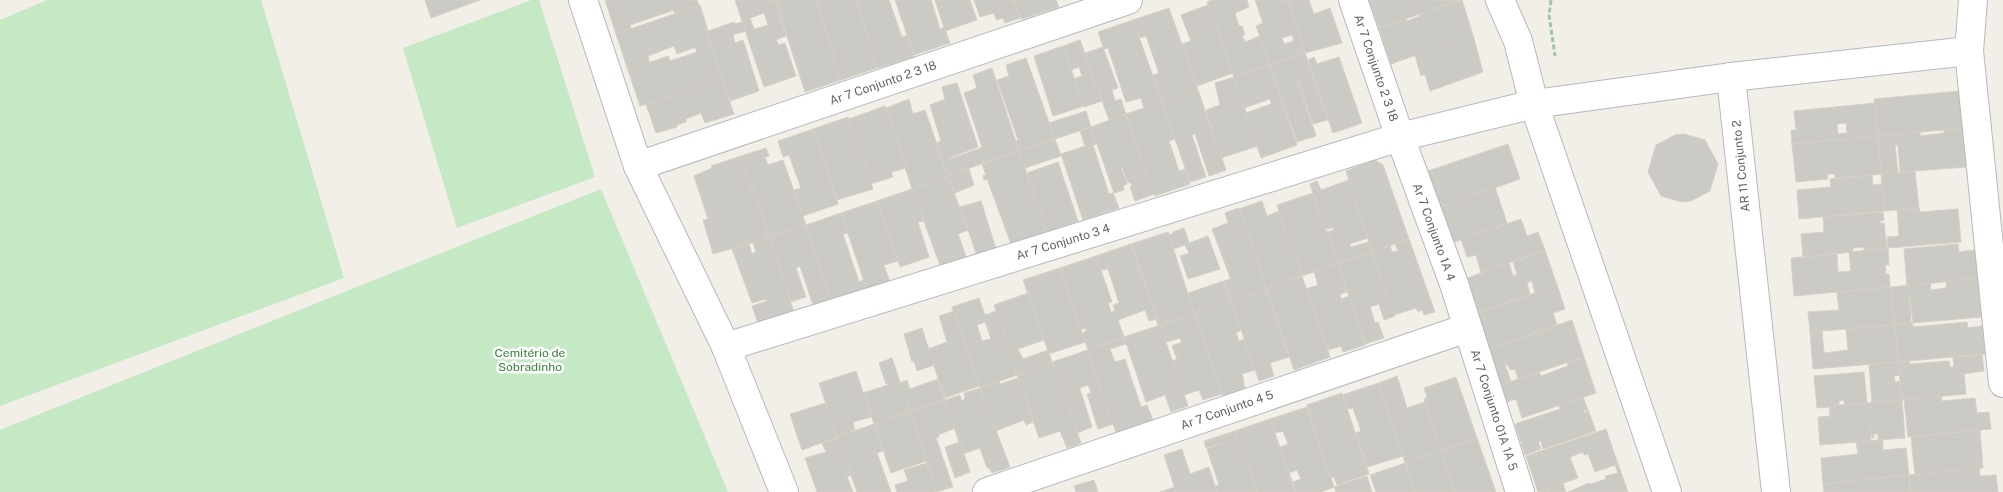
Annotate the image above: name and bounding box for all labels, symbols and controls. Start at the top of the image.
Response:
street label: Ar 7 Conjunto 2 3 18 [1351,13,1401,124]
street label: Ar 7 Conjunto 2 3 18 [828,58,939,108]
street label: AR 11 Conjunto 2 [1729,119,1753,213]
street label: Ar 7 Conjunto 1A 4 [1410,181,1458,283]
street label: Ar 7 Conjunto 3 4 [1014,221,1112,263]
park label: Cemitério de Sobradinho [495,346,566,374]
street label: Ar 7 Conjunto 01A 1A 5 [1468,348,1520,473]
street label: Ar 7 Conjunto 4 5 [1179,387,1276,432]

